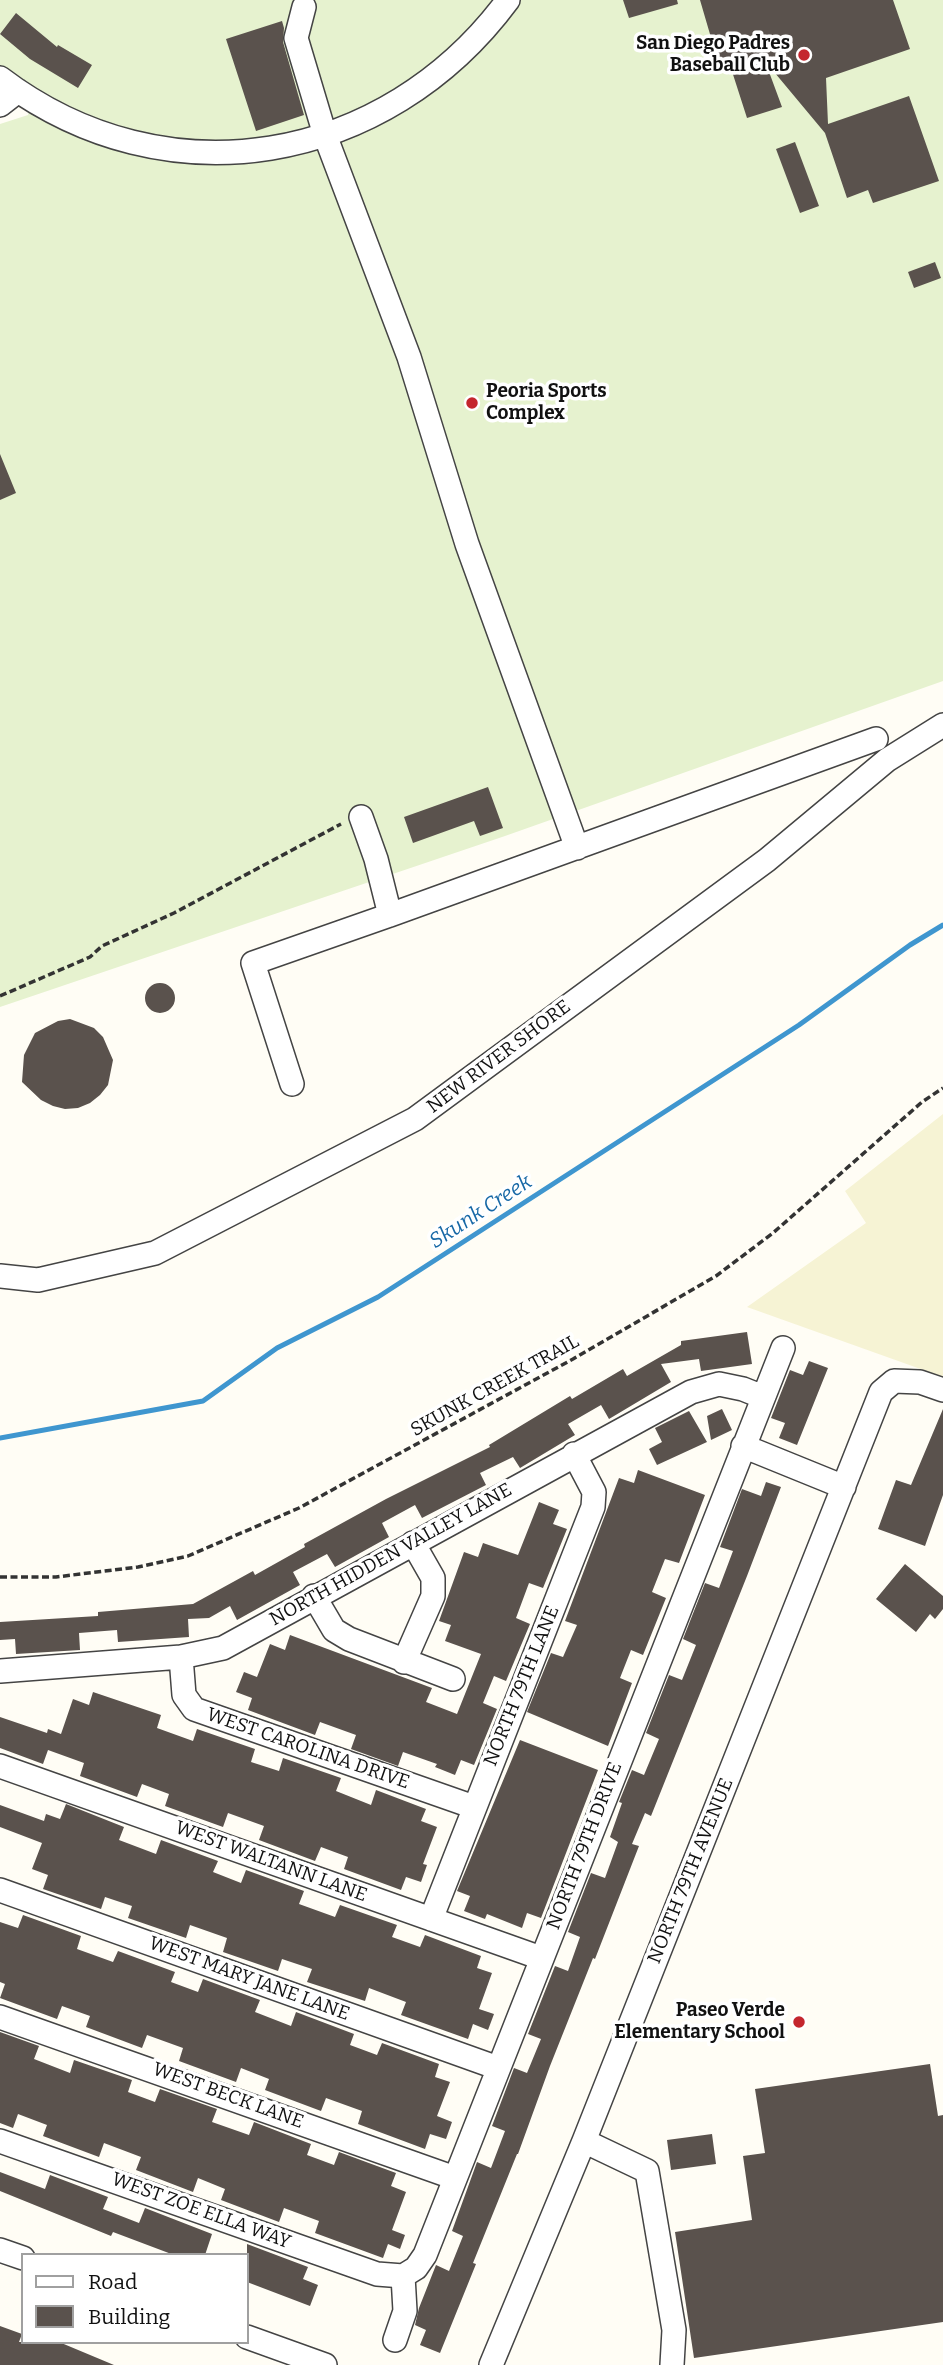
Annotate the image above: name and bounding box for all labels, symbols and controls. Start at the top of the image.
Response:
place label: San Diego Padres Baseball Club [636,33,790,77]
marker: San Diego Padres Baseball Club [796,47,812,63]
place label: Peoria Sports Complex [486,381,607,425]
marker: Peoria Sports Complex [464,395,480,411]
street label: NEW RIVER SHORE [423,996,575,1118]
water label: Skunk Creek [425,1170,537,1254]
street label: SKUNK CREEK TRAIL [407,1330,583,1442]
street label: NORTH HIDDEN VALLEY LANE [266,1479,516,1631]
street label: NORTH 79TH LANE [479,1603,565,1769]
street label: WEST CAROLINA DRIVE [204,1704,412,1794]
street label: NORTH 79TH DRIVE [543,1759,627,1933]
street label: NORTH 79TH AVENUE [643,1775,739,1967]
street label: WEST WALTANN LANE [172,1817,370,1907]
street label: WEST MARY JANE LANE [146,1932,352,2026]
place label: Paseo Verde Elementary School [614,2000,785,2044]
marker: Paseo Verde Elementary School [791,2014,807,2030]
street label: WEST BECK LANE [149,2058,307,2134]
street label: WEST ZOE ELLA WAY [108,2168,294,2254]
legend [21,2253,248,2344]
text: Road [88,2269,137,2295]
text: Building [88,2304,170,2330]

